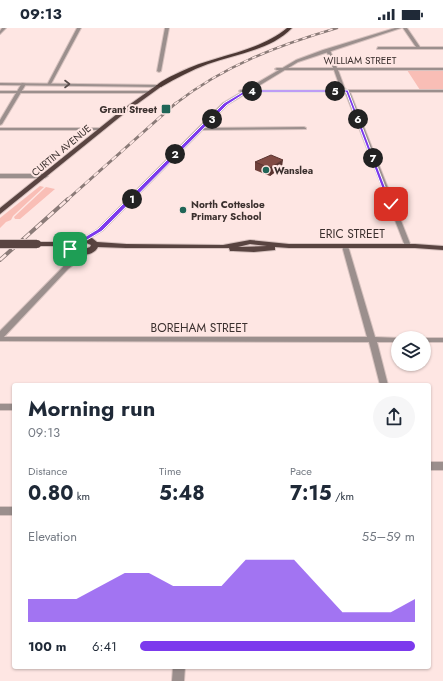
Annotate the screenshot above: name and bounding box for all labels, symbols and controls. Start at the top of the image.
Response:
text: 09:13 [20,3,62,25]
street label: WILLIAM STREET [324,53,397,68]
one-way arrow [64,80,70,88]
pin: 4 [242,81,262,101]
pin: 5 [325,81,345,101]
text: 4 [248,83,256,99]
text: 5 [331,83,339,99]
place label: Grant Street [99,102,158,117]
marker: Grant Street [160,103,172,115]
pin: 3 [202,109,222,129]
pin: 6 [348,109,368,129]
text: 3 [209,111,215,127]
text: 6 [354,111,362,127]
street label: CURTIN AVENUE [28,121,94,180]
pin: 2 [165,144,185,164]
text: 2 [171,146,179,162]
pin: 7 [363,148,383,168]
text: 7 [370,150,376,166]
place label: Wanslea [274,163,313,178]
marker: Wanslea [261,165,271,175]
pin [374,187,408,221]
pin: 1 [122,189,142,209]
text: 1 [129,191,135,207]
icon: check [380,193,402,215]
place label: North Cottesloe Primary School [191,197,265,224]
marker: North Cottesloe Primary School [178,205,188,215]
street label: ERIC STREET [319,225,385,243]
pin [53,232,87,266]
icon: arrive [59,238,81,260]
street label: BOREHAM STREET [151,319,248,337]
map controls [391,331,431,371]
button: layers [391,331,431,371]
text: Morning run [28,392,155,424]
button: share [373,396,415,438]
text: 09:13 [28,423,60,442]
text: Distance [28,463,67,479]
text: Time [159,463,181,479]
text: Pace [290,463,312,479]
text: 0.80 [28,479,73,508]
text: 5:48 [159,479,205,508]
text: 7:15 [290,479,332,508]
text: km [73,488,90,504]
text: /km [332,488,354,504]
text: Elevation [28,527,77,546]
text: 55–59 m [362,527,415,546]
text: 100 m [28,637,66,656]
text: 6:41 [92,637,117,656]

